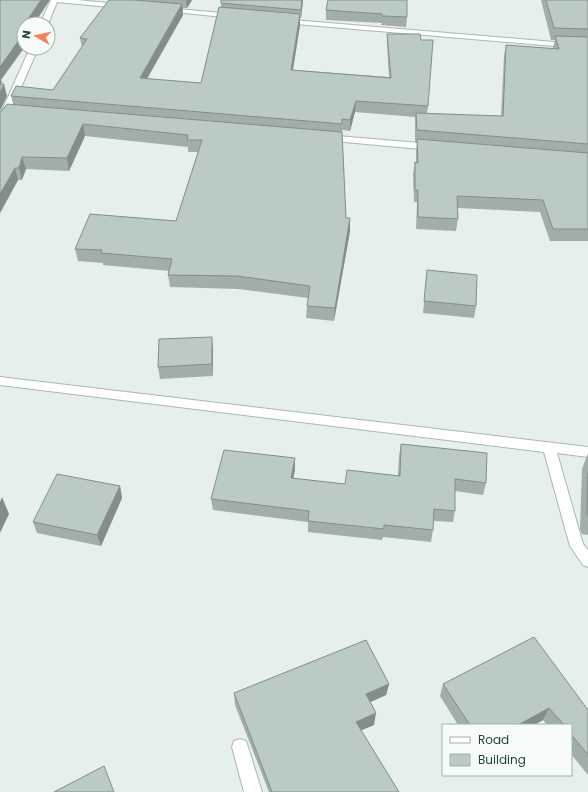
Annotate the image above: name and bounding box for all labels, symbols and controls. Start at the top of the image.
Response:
north arrow [16,16,56,56]
text: N [18,29,35,40]
legend [442,724,572,776]
text: Road [478,731,509,748]
text: Building [478,751,526,768]

